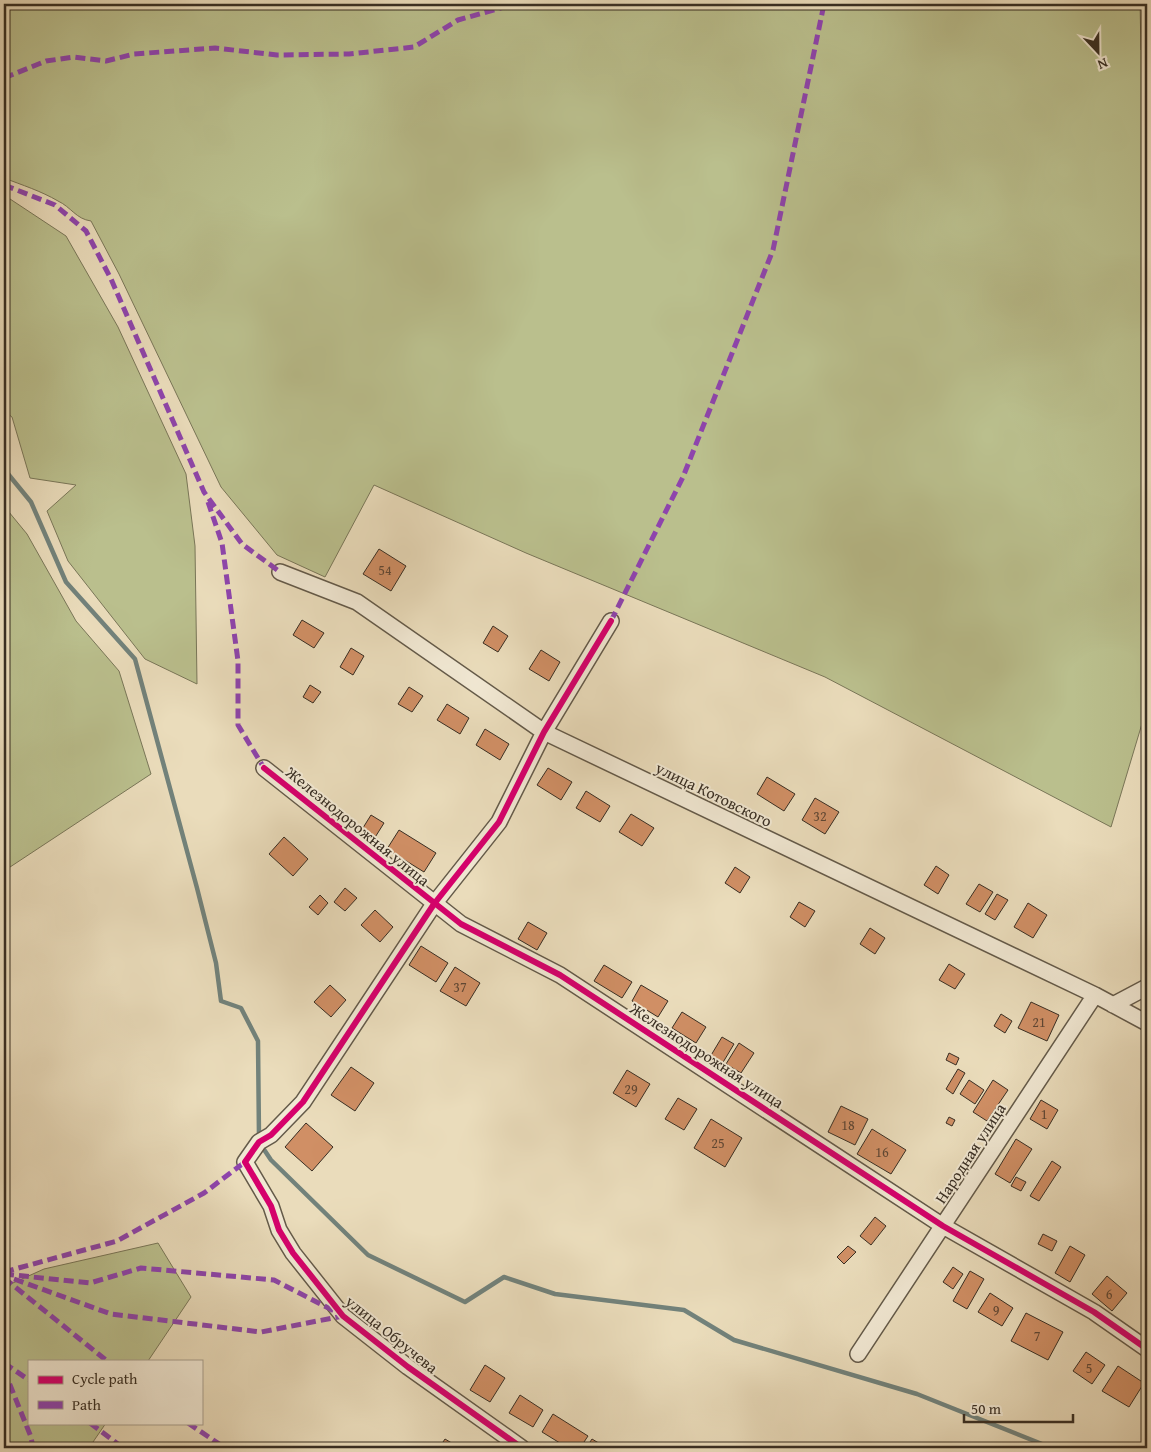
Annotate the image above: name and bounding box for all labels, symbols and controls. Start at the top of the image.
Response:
north arrow [1074,28,1124,78]
text: N [1094,53,1111,75]
house number: 54 [378,560,392,580]
street label: улица Котовского [651,755,776,833]
street label: Железнодорожная улица [280,760,436,892]
house number: 32 [813,806,827,826]
house number: 37 [453,977,467,997]
street label: Железнодорожная улица [624,996,789,1114]
house number: 21 [1032,1012,1046,1032]
house number: 29 [624,1079,638,1099]
street label: Народная улица [928,1098,1012,1208]
house number: 1 [1041,1104,1047,1124]
house number: 18 [841,1115,855,1135]
house number: 25 [711,1133,725,1153]
house number: 16 [875,1142,889,1162]
house number: 6 [1106,1284,1113,1304]
street label: улица Обручева [340,1289,444,1379]
house number: 9 [993,1300,1000,1320]
house number: 7 [1034,1326,1041,1346]
house number: 5 [1086,1358,1092,1378]
legend [28,1360,202,1424]
text: Cycle path [72,1368,138,1389]
scale bar [964,1392,1072,1424]
text: Path [72,1394,101,1415]
text: 50 m [971,1398,1002,1419]

